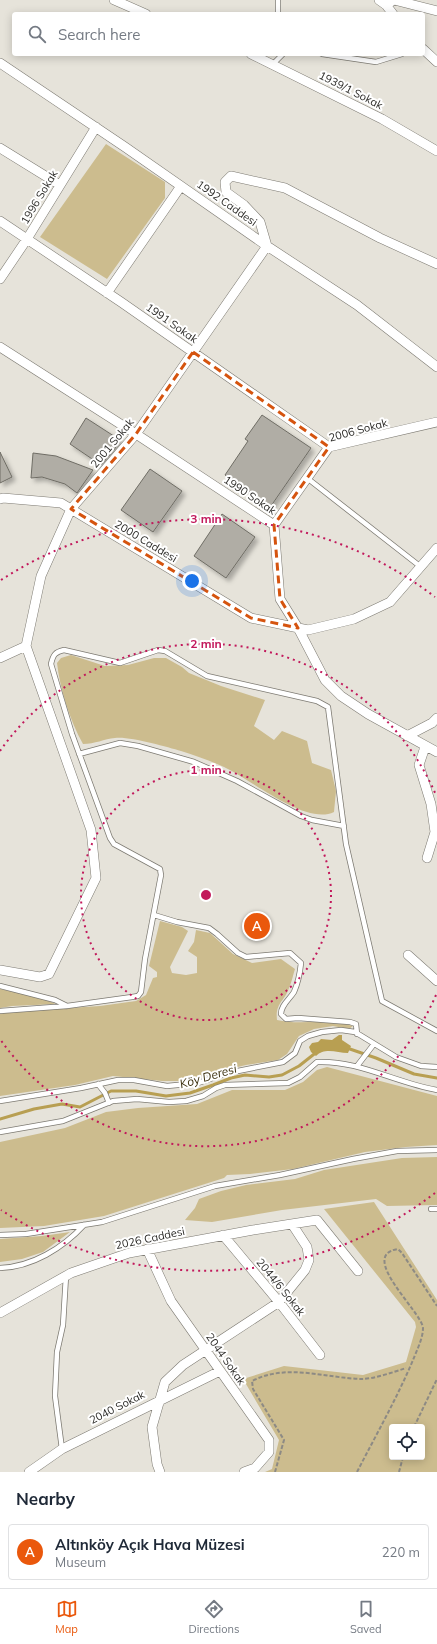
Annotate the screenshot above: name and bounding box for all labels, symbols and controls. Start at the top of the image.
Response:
search box [12,12,425,56]
icon: search [26,23,48,45]
text: Search here [58,25,140,44]
street label: 1939/1 Sokak [317,68,386,112]
street label: 1996 Sokak [17,167,61,226]
street label: 1992 Caddesi [194,177,260,229]
street label: 1991 Sokak [143,300,201,346]
street label: 2001 Sokak [87,415,137,471]
street label: 2006 Sokak [327,415,389,445]
street label: 1990 Sokak [221,472,279,518]
text: 3 min [190,511,222,526]
street label: 2000 Caddesi [112,517,180,565]
your location [182,571,202,591]
text: 2 min [190,636,222,651]
text: 1 min [190,762,222,777]
centre of rings [199,888,213,902]
pin: A [244,911,270,941]
water label: Köy Deresi [178,1061,238,1091]
street label: 2026 Caddesi [114,1224,186,1252]
street label: 2044/6 Sokak [254,1255,309,1319]
street label: 2044 Sokak [203,1330,249,1388]
street label: 2040 Sokak [87,1387,147,1427]
map controls [389,1424,425,1460]
button: locate [389,1424,425,1460]
text: Nearby [16,1488,75,1509]
text: Altınköy Açık Hava Müzesi [55,1535,245,1554]
text: A [25,1544,35,1560]
text: 220 m [382,1544,420,1560]
text: Museum [55,1554,106,1570]
tab: Map [55,1598,78,1636]
tab: Directions [189,1598,239,1636]
tab: Saved [350,1598,382,1636]

